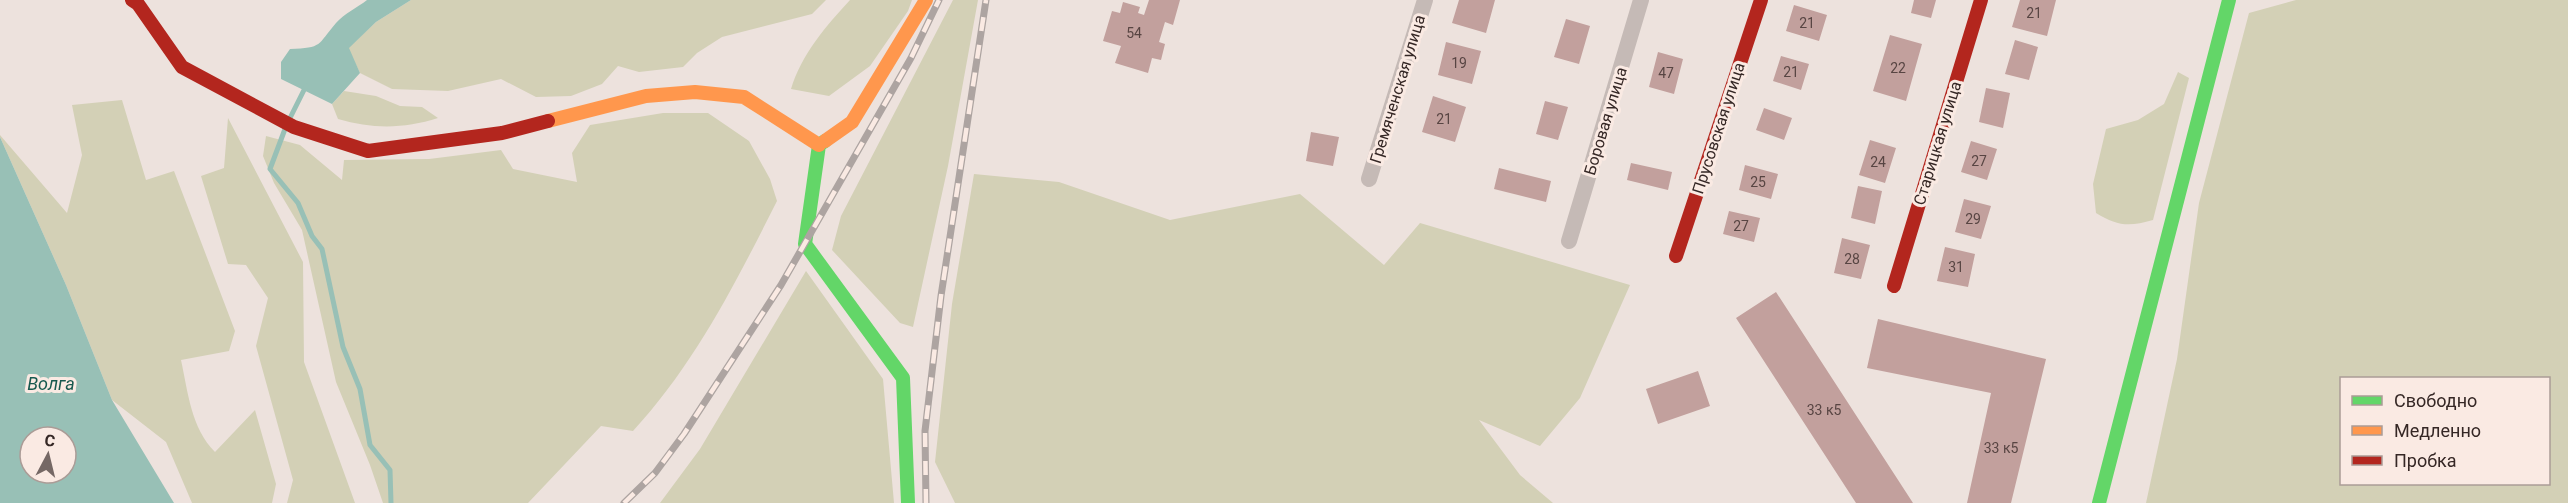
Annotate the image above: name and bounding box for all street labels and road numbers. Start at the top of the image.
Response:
street label: Гремяченская улица [1366,13,1429,166]
street label: Прусовская улица [1688,60,1749,196]
street label: Боровая улица [1580,65,1631,177]
street label: Старицкая улица [1910,79,1965,207]

